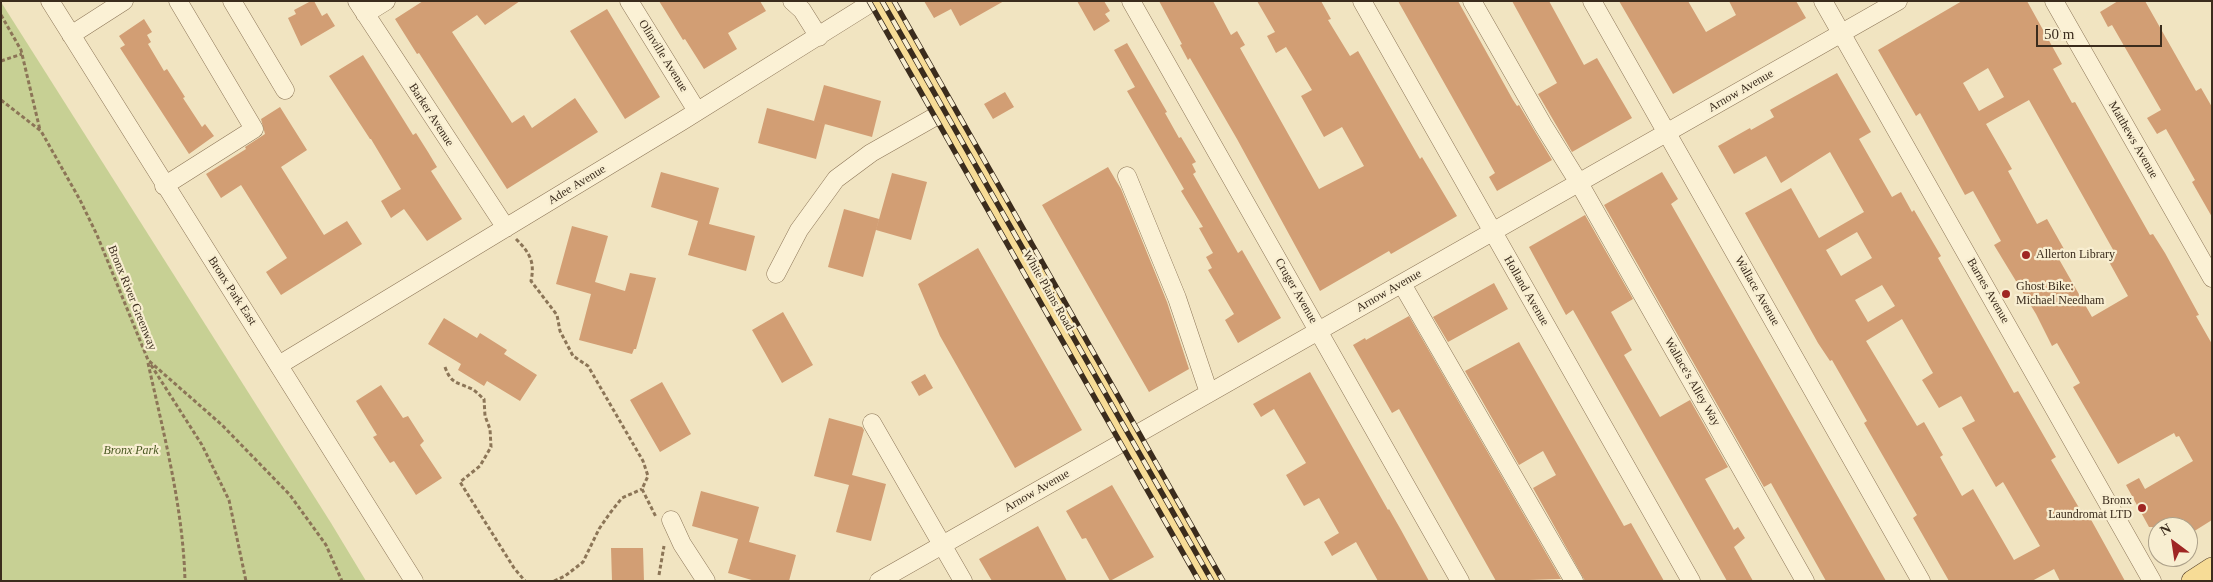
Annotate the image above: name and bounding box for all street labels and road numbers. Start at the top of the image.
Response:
street label: Olinville Avenue [635,17,691,95]
street label: Arnow Avenue [1706,67,1776,115]
street label: Barker Avenue [405,81,457,149]
street label: Matthews Avenue [2105,99,2161,181]
street label: Adee Avenue [546,162,608,208]
street label: Bronx River Greenway [104,243,160,353]
street label: White Plains Road [1019,248,1077,334]
street label: Bronx Park East [205,254,259,328]
street label: Holland Avenue [1500,254,1552,328]
street label: Wallace Avenue [1731,254,1783,328]
street label: Cruger Avenue [1272,256,1320,326]
street label: Barnes Avenue [1964,256,2012,326]
street label: Arnow Avenue [1354,267,1424,315]
street label: Wallace's Alley Way [1661,335,1723,429]
street label: Arnow Avenue [1002,467,1072,515]

